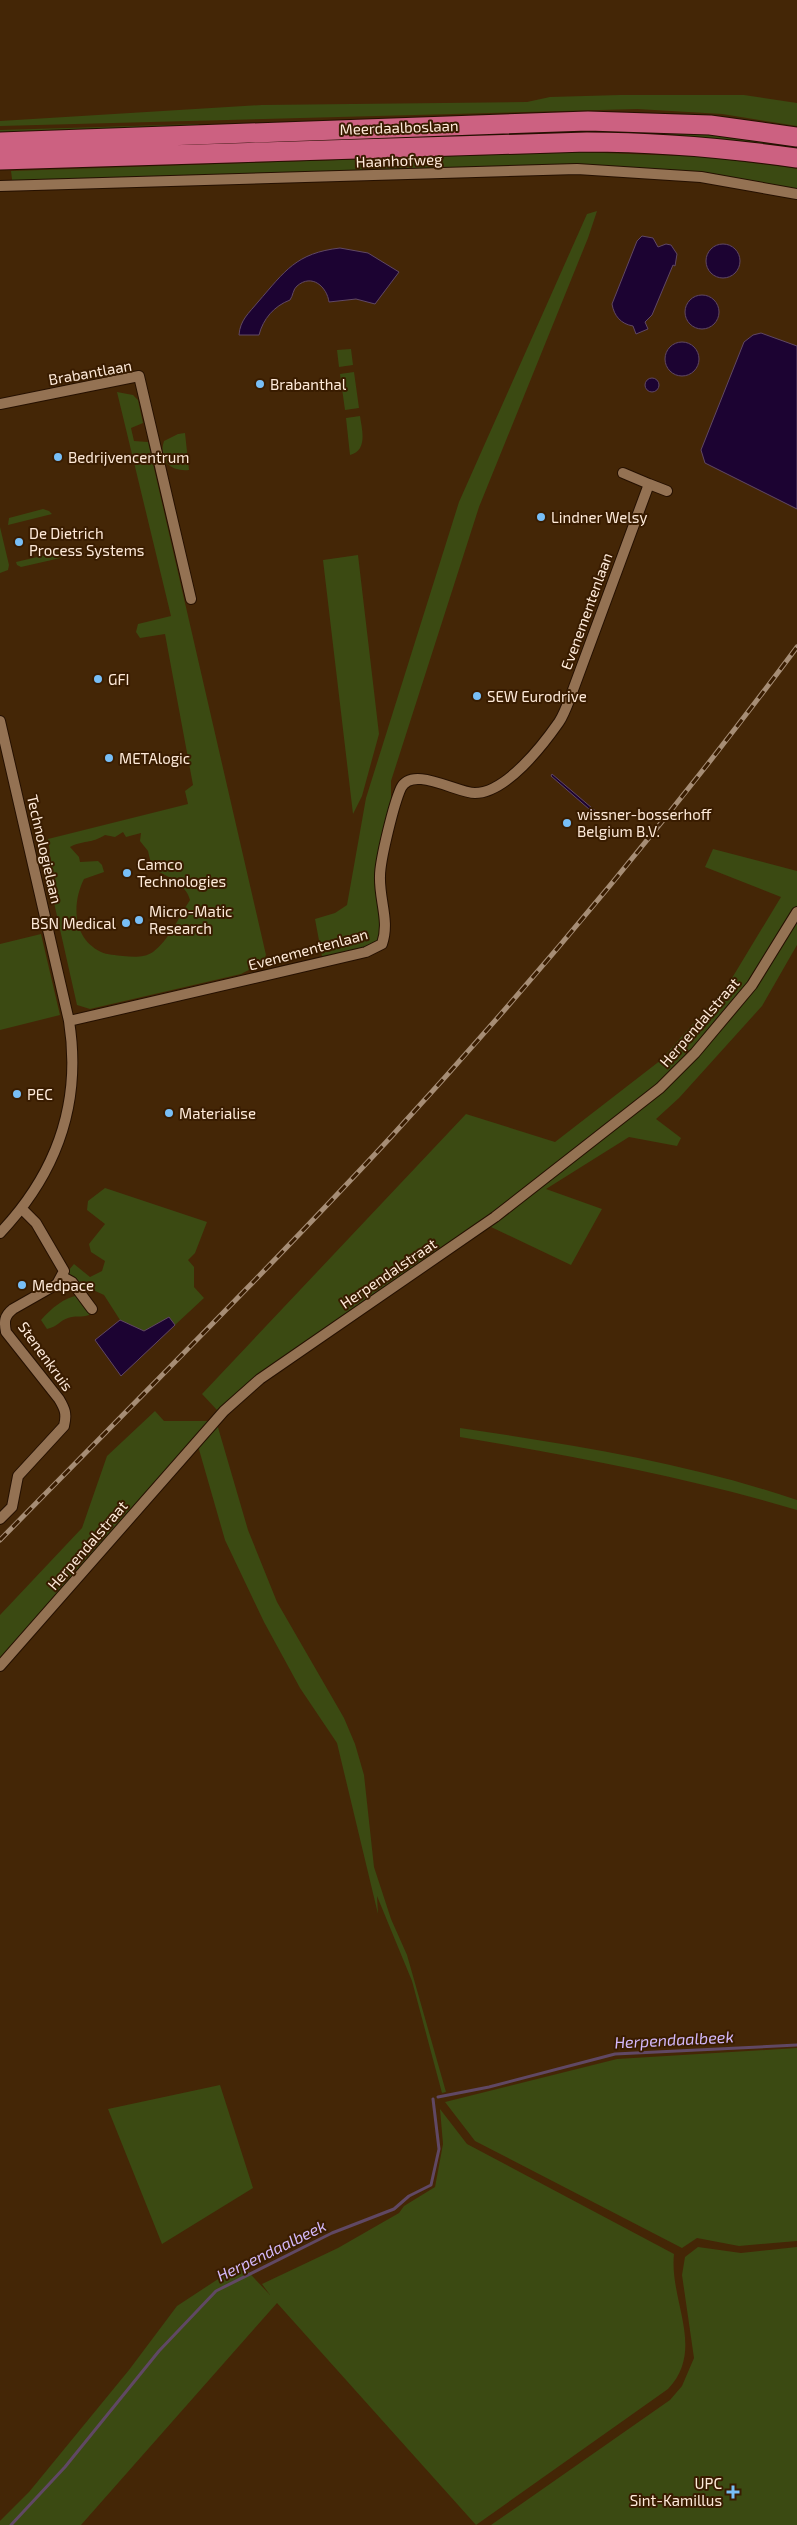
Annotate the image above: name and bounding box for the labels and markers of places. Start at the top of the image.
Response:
place label: Brabanthal [270,375,347,393]
marker: Brabanthal [254,378,266,390]
place label: Bedrijvencentrum [68,448,189,467]
marker: Bedrijvencentrum [52,451,64,463]
place label: Lindner Welsy [551,508,647,526]
marker: Lindner Welsy [535,511,547,523]
place label: De Dietrich Process Systems [29,524,144,559]
marker: De Dietrich Process Systems [13,536,25,548]
place label: GFI [108,670,129,688]
marker: GFI [92,673,104,685]
place label: SEW Eurodrive [487,687,587,705]
marker: SEW Eurodrive [471,690,483,702]
place label: METAlogic [119,749,190,767]
marker: METAlogic [103,752,115,764]
place label: wissner-bosserhoff Belgium B.V. [577,805,712,840]
marker: wissner-bosserhoff Belgium B.V. [561,817,573,829]
place label: Camco Technologies [137,855,226,890]
marker: Camco Technologies [121,867,133,879]
place label: Micro-Matic Research [149,902,232,937]
place label: BSN Medical [31,914,117,932]
marker: Micro-Matic Research [133,914,145,926]
marker: BSN Medical [120,917,132,929]
place label: PEC [27,1085,53,1103]
marker: PEC [11,1088,23,1100]
place label: Materialise [179,1104,256,1122]
marker: Materialise [163,1107,175,1119]
place label: Medpace [32,1276,94,1294]
marker: Medpace [16,1279,28,1291]
place label: UPC Sint-Kamillus [630,2474,722,2509]
marker: UPC Sint-Kamillus [726,2485,740,2499]

